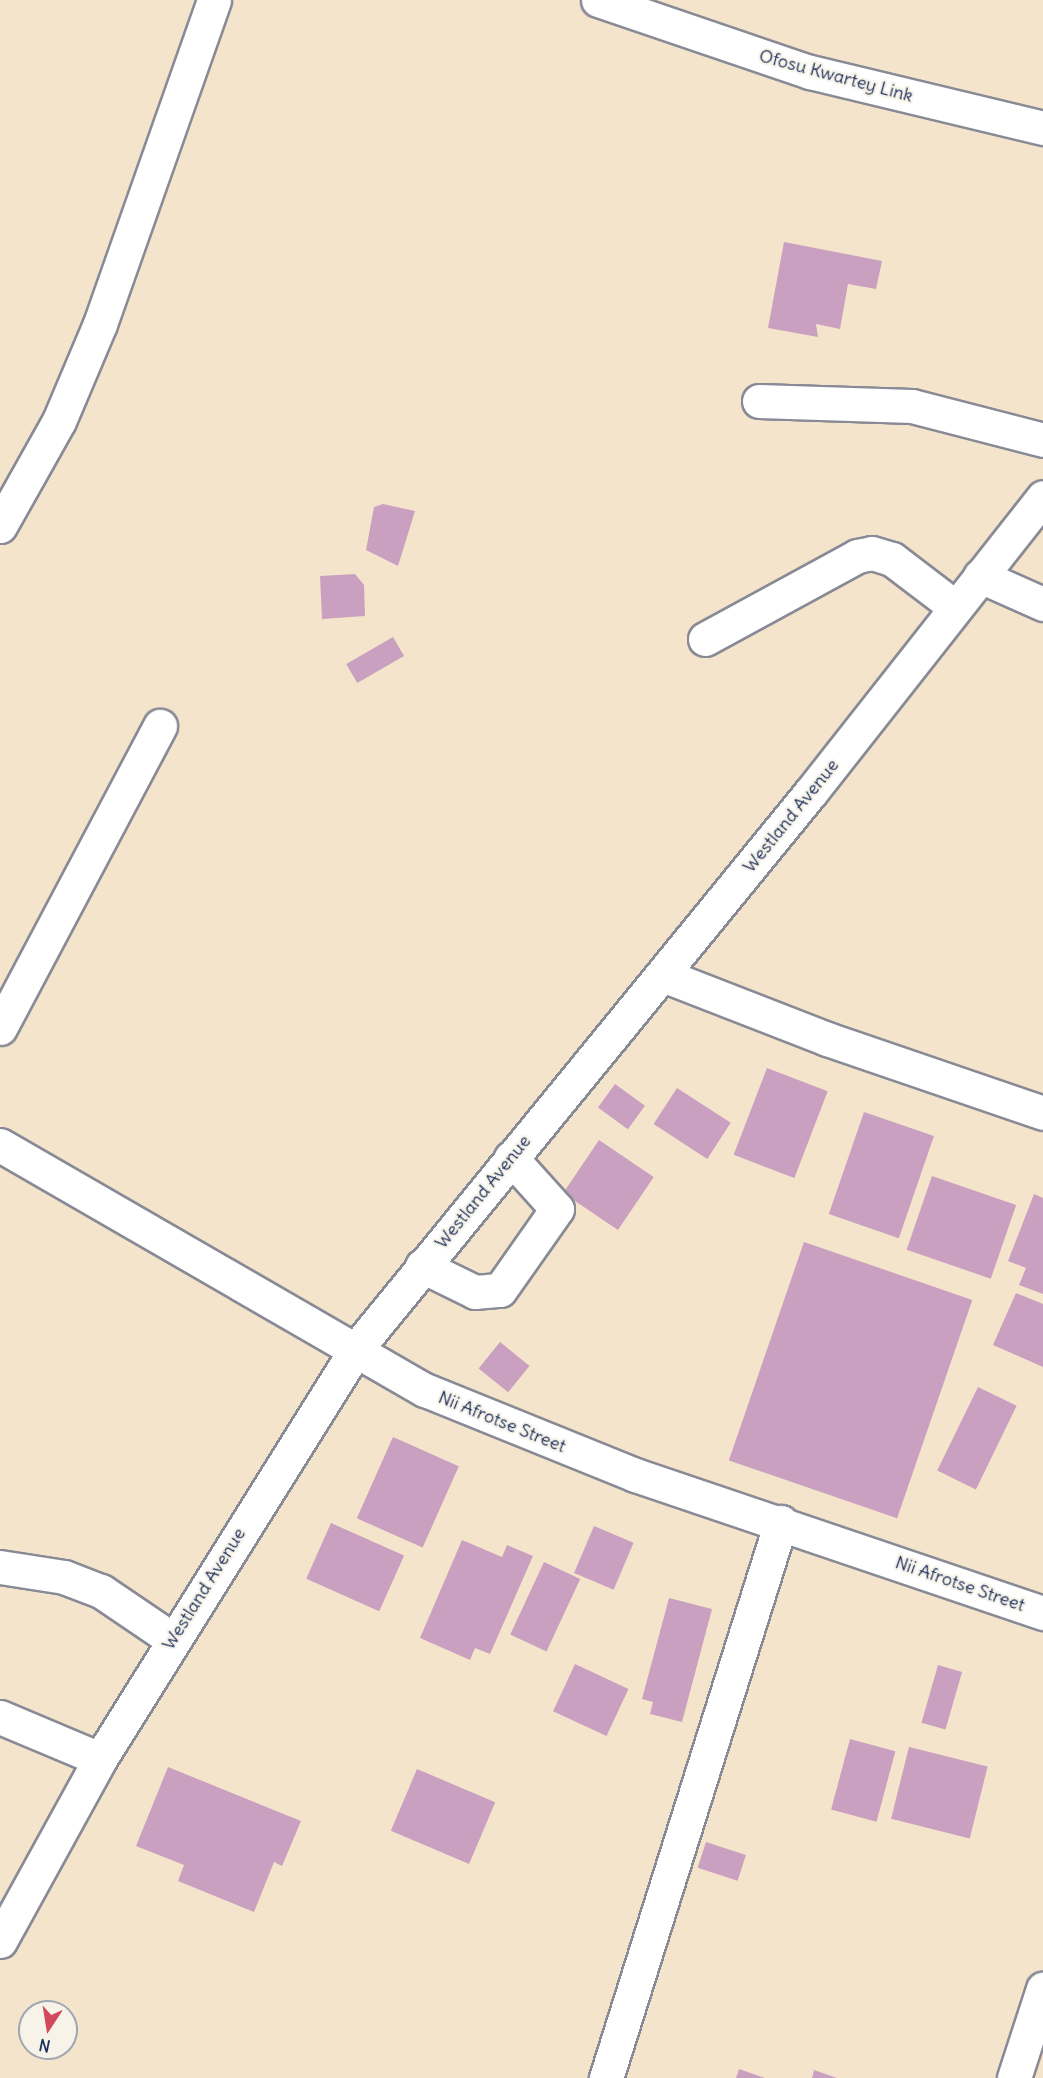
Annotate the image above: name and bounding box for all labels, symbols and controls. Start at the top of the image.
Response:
street label: Ofosu Kwartey Link [757,45,915,107]
street label: Westland Avenue [739,755,843,877]
street label: Westland Avenue [431,1131,535,1253]
street label: Nii Afrotse Street [435,1387,569,1457]
street label: Westland Avenue [158,1524,250,1654]
street label: Nii Afrotse Street [892,1552,1028,1616]
north arrow [18,2000,78,2060]
text: N [37,2035,52,2057]

